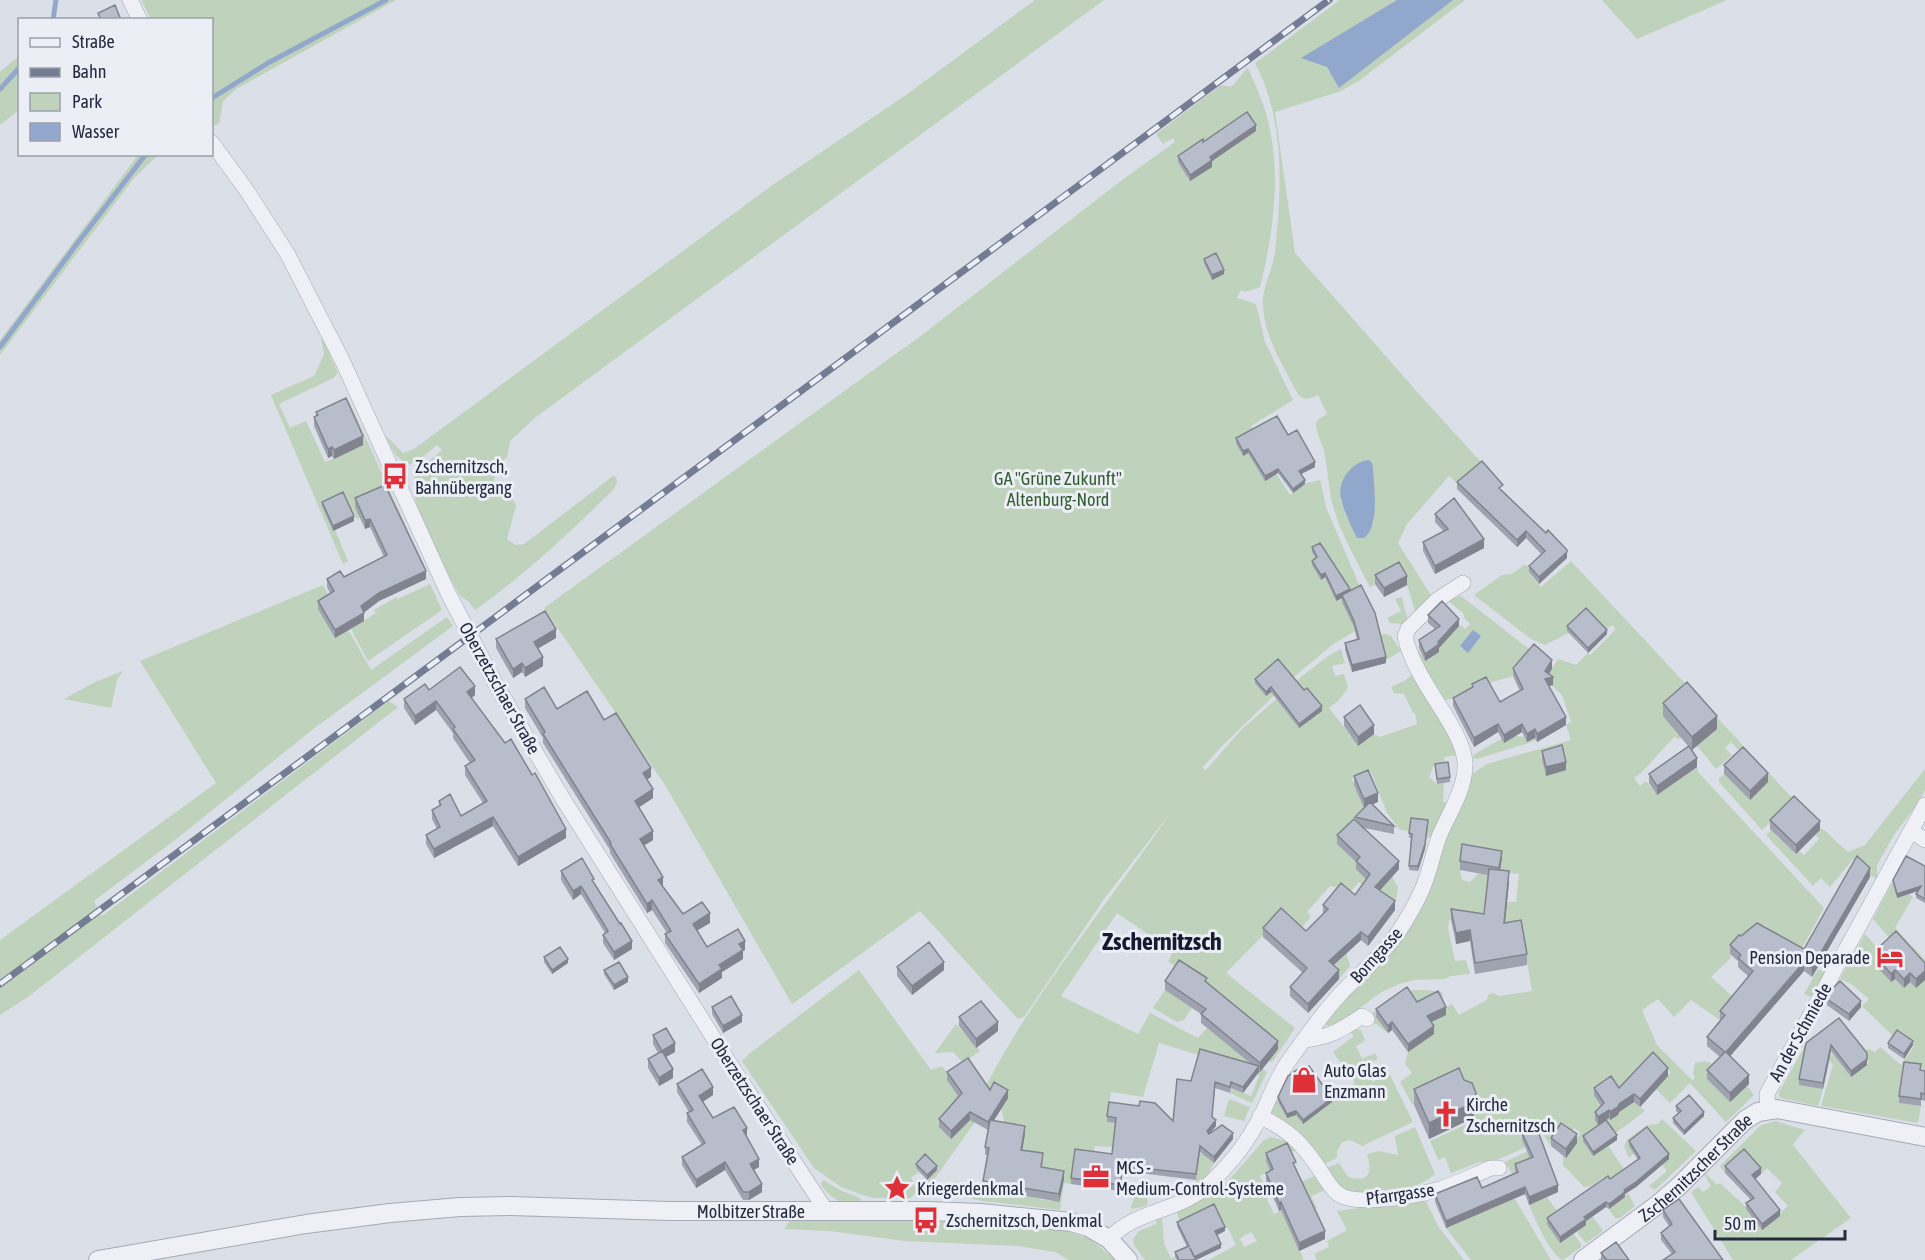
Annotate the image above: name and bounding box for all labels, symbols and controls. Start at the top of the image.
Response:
legend [18,18,213,156]
text: Straße [72,31,115,52]
text: Bahn [72,61,106,82]
text: Park [72,91,102,112]
text: Wasser [72,121,120,142]
place label: Zschernitzsch, Bahnübergang [415,456,512,498]
bus stop icon: Zschernitzsch, Bahnübergang [380,461,410,491]
park label: GA "Grüne Zukunft" Altenburg-Nord [994,468,1122,510]
street label: Oberzetzschaer Straße [455,618,545,758]
street label: Borngasse [1346,923,1406,987]
district label: Zschernitzsch [1102,928,1222,955]
hotel icon: Pension Deparade [1875,942,1905,972]
place label: Pension Deparade [1749,947,1870,968]
street label: An der Schmiede [1764,979,1836,1085]
street label: Oberzetzschaer Straße [706,1033,804,1169]
place label: Auto Glas Enzmann [1324,1060,1386,1102]
shop icon: Auto Glas Enzmann [1289,1065,1319,1095]
place label: Kirche Zschernitzsch [1466,1094,1556,1136]
church icon: Kirche Zschernitzsch [1431,1099,1461,1129]
street label: Zschernitzscher Straße [1634,1108,1755,1226]
place label: MCS - Medium-Control-Systeme [1116,1157,1284,1199]
office icon: MCS - Medium-Control-Systeme [1081,1162,1111,1192]
place icon: Kriegerdenkmal [882,1173,912,1203]
place label: Kriegerdenkmal [917,1178,1024,1199]
street label: Pfarrgasse [1364,1179,1436,1209]
street label: Molbitzer Straße [697,1201,805,1222]
scale bar [1715,1203,1846,1241]
bus stop icon: Zschernitzsch, Denkmal [911,1205,941,1235]
place label: Zschernitzsch, Denkmal [946,1210,1103,1231]
text: 50 m [1724,1213,1756,1234]

